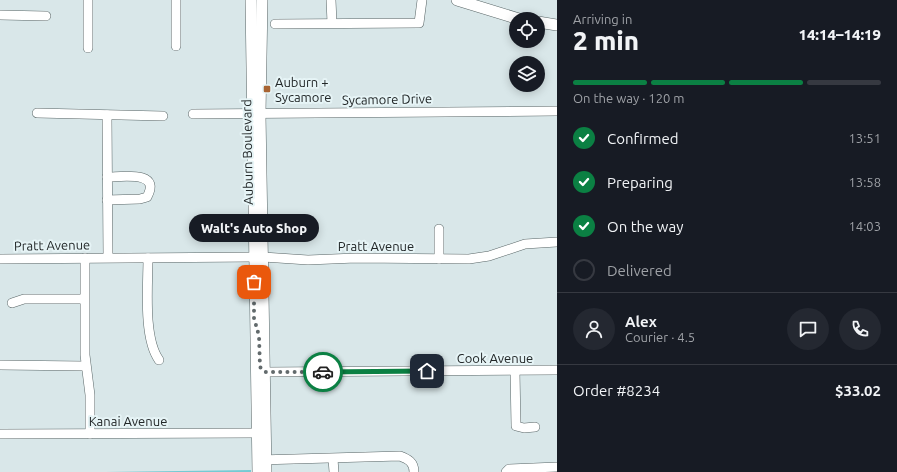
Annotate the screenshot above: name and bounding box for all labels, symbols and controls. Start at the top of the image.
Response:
map controls [509,12,545,92]
button: locate [509,12,545,48]
text: Arriving in [573,12,632,26]
text: 2 min [573,26,639,55]
text: 14:14–14:19 [798,26,881,43]
button: layers [509,56,545,92]
place label: Auburn + Sycamore [275,75,332,104]
marker: Auburn + Sycamore [262,84,272,94]
street label: Sycamore Drive [342,91,432,107]
text: On the way · 120 m [573,91,685,105]
street label: Auburn Boulevard [239,99,255,205]
icon: check [573,127,595,149]
text: Confirmed [607,130,679,147]
text: 13:51 [848,131,881,145]
icon: check [573,171,595,193]
text: Preparing [607,174,673,191]
text: 13:58 [848,175,881,189]
callout: Walt's Auto Shop [189,214,319,242]
icon: check [573,215,595,237]
text: On the way [607,218,683,235]
text: 14:03 [848,219,881,233]
text: Walt's Auto Shop [201,221,307,235]
street label: Pratt Avenue [14,237,90,253]
street label: Pratt Avenue [338,239,414,253]
text: Delivered [607,262,672,279]
pin [237,265,271,299]
icon: bag [243,271,265,293]
button: person [573,308,615,350]
button: chat [787,308,829,350]
button: phone [839,308,881,350]
text: Alex [625,313,657,330]
text: Courier · 4.5 [625,330,695,344]
street label: Cook Avenue [457,351,533,365]
courier [303,352,343,392]
pin [410,354,444,388]
icon: home [416,360,438,382]
icon: car [312,361,334,383]
text: Order #8234 [573,382,660,399]
text: $33.02 [835,382,881,399]
street label: Kanai Avenue [89,414,167,428]

